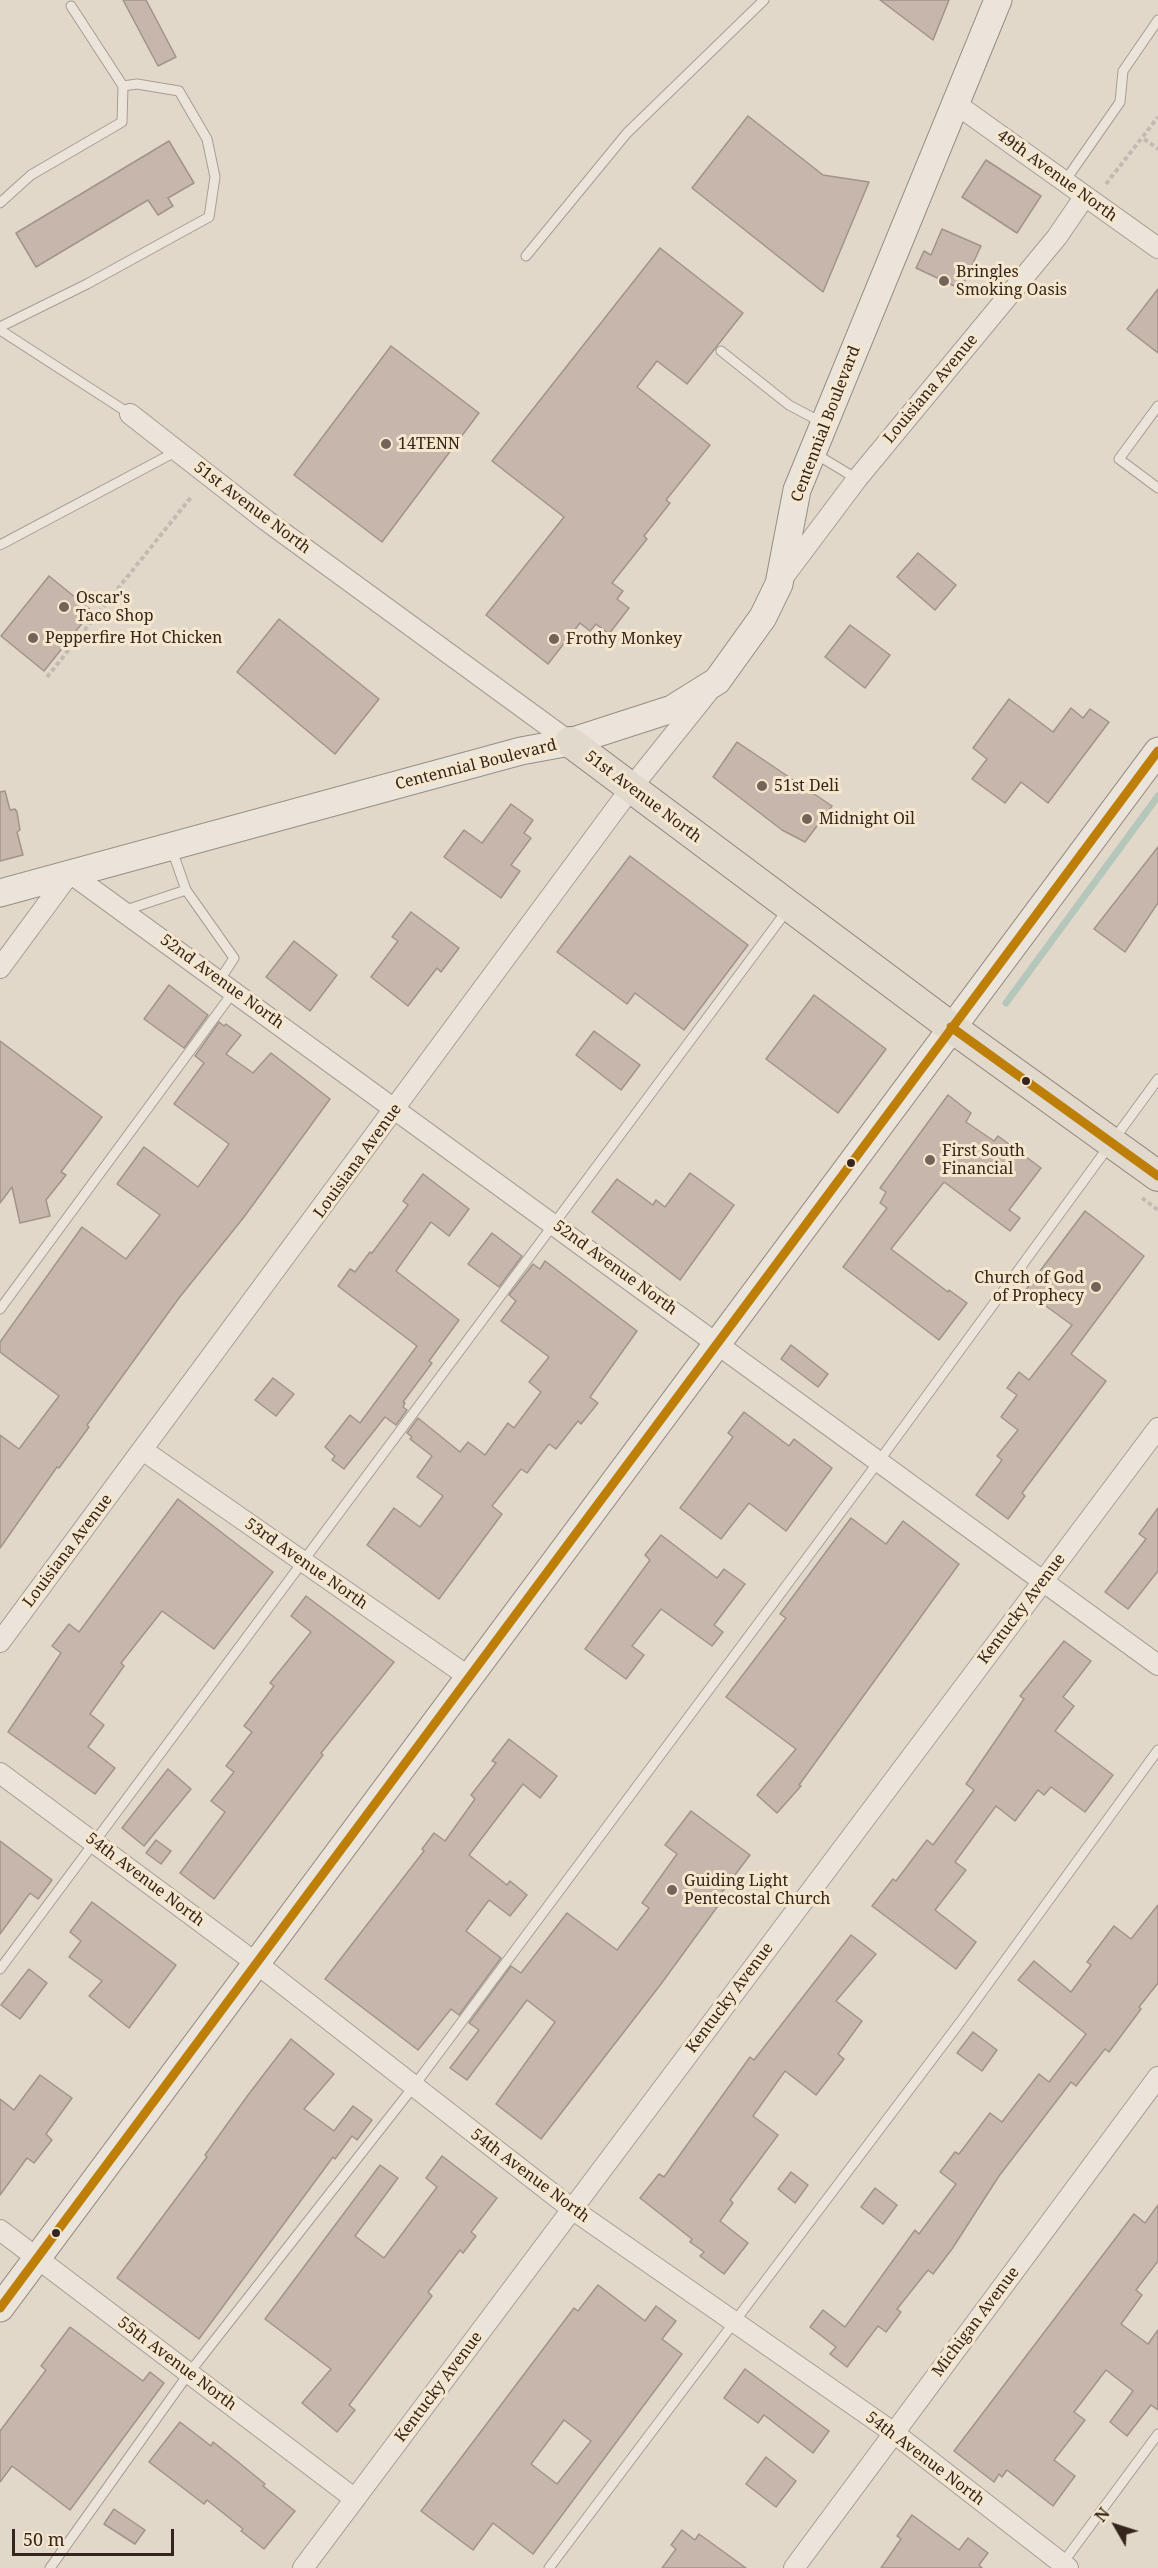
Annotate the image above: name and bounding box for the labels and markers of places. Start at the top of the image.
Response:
place label: Bringles Smoking Oasis [956,262,1067,300]
marker: Bringles Smoking Oasis [937,274,951,288]
place label: 14TENN [398,434,460,454]
marker: 14TENN [379,437,393,451]
place label: Oscar's Taco Shop [76,588,154,626]
marker: Oscar's Taco Shop [57,600,71,614]
place label: Pepperfire Hot Chicken [45,628,222,648]
place label: Frothy Monkey [566,629,682,649]
marker: Pepperfire Hot Chicken [26,631,40,645]
marker: Frothy Monkey [547,632,561,646]
place label: 51st Deli [774,776,839,796]
marker: 51st Deli [755,779,769,793]
place label: Midnight Oil [819,809,915,829]
marker: Midnight Oil [800,812,814,826]
unlabelled marker [1020,1075,1032,1087]
place label: First South Financial [942,1141,1025,1179]
marker: First South Financial [923,1153,937,1167]
unlabelled marker [845,1157,857,1169]
place label: Church of God of Prophecy [974,1268,1084,1306]
marker: Church of God of Prophecy [1089,1280,1103,1294]
place label: Guiding Light Pentecostal Church [684,1871,831,1909]
marker: Guiding Light Pentecostal Church [665,1883,679,1897]
unlabelled marker [50,2227,62,2239]

